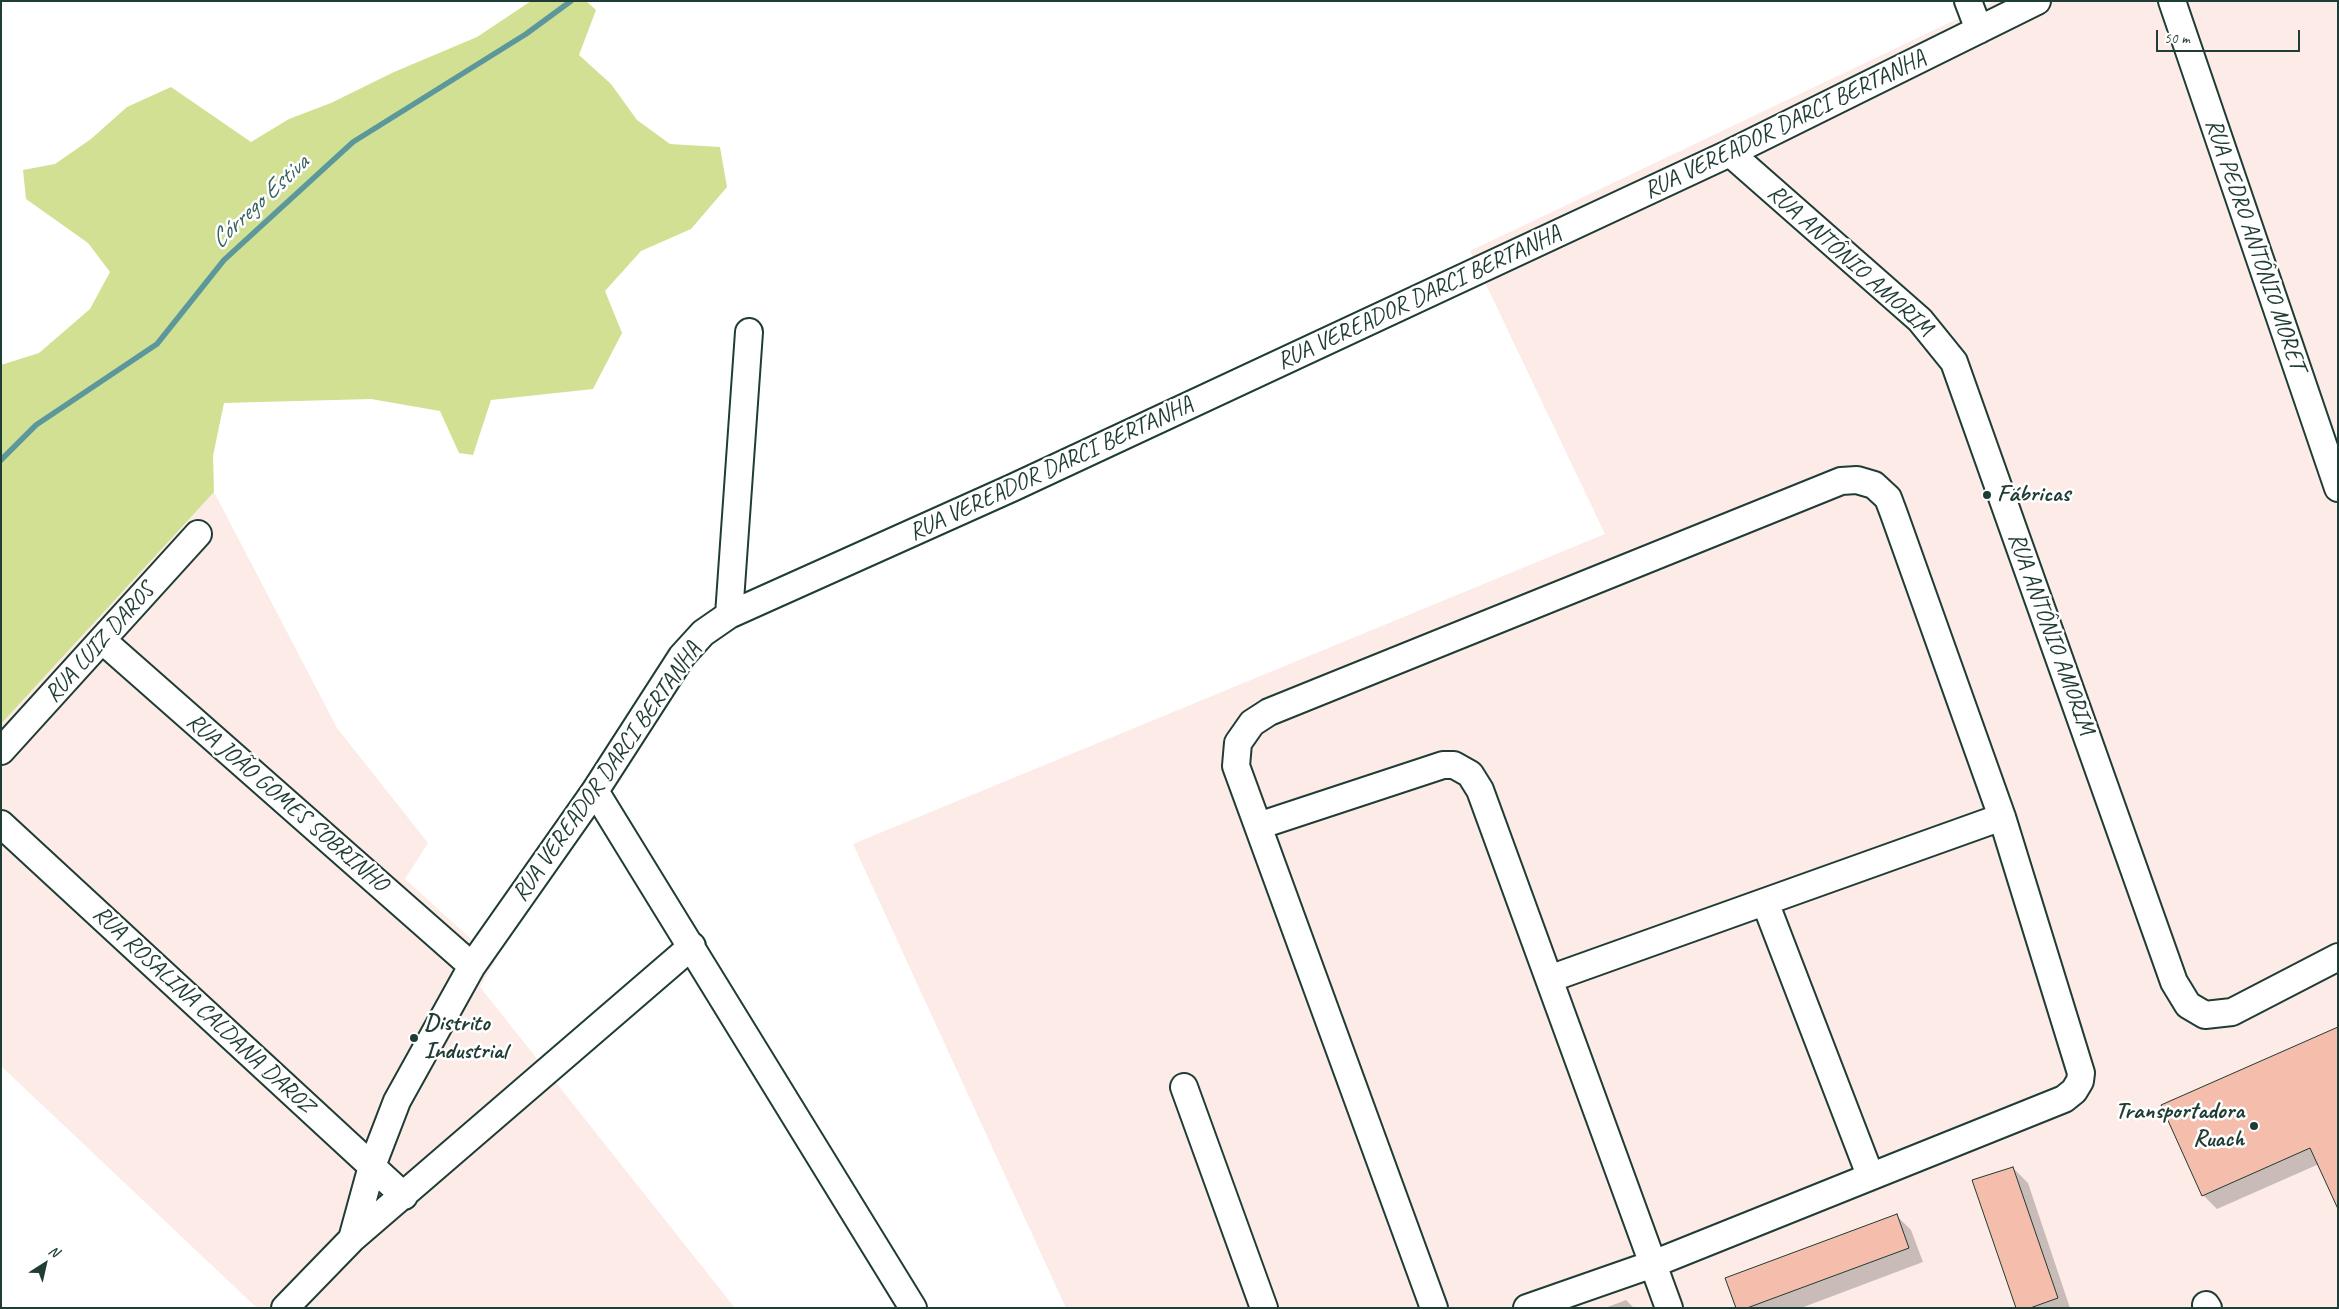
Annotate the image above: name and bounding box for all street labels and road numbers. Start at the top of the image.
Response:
street label: RUA VEREADOR DARCI BERTANHA [1639,44,1931,206]
street label: RUA PEDRO ANTÔNIO MORET [2198,115,2312,375]
street label: RUA ANTÔNIO AMORIM [1761,179,1939,343]
street label: RUA VEREADOR DARCI BERTANHA [1272,219,1566,377]
street label: RUA VEREADOR DARCI BERTANHA [904,390,1198,548]
street label: RUA ANTÔNIO AMORIM [2001,529,2101,739]
street label: RUA LUIZ DAROS [39,577,161,709]
street label: RUA VEREADOR DARCI BERTANHA [506,637,708,907]
street label: RUA JOÃO GOMES SOBRINHO [180,707,394,899]
street label: RUA ROSALINA CALDANA DAROZ [86,900,320,1120]

